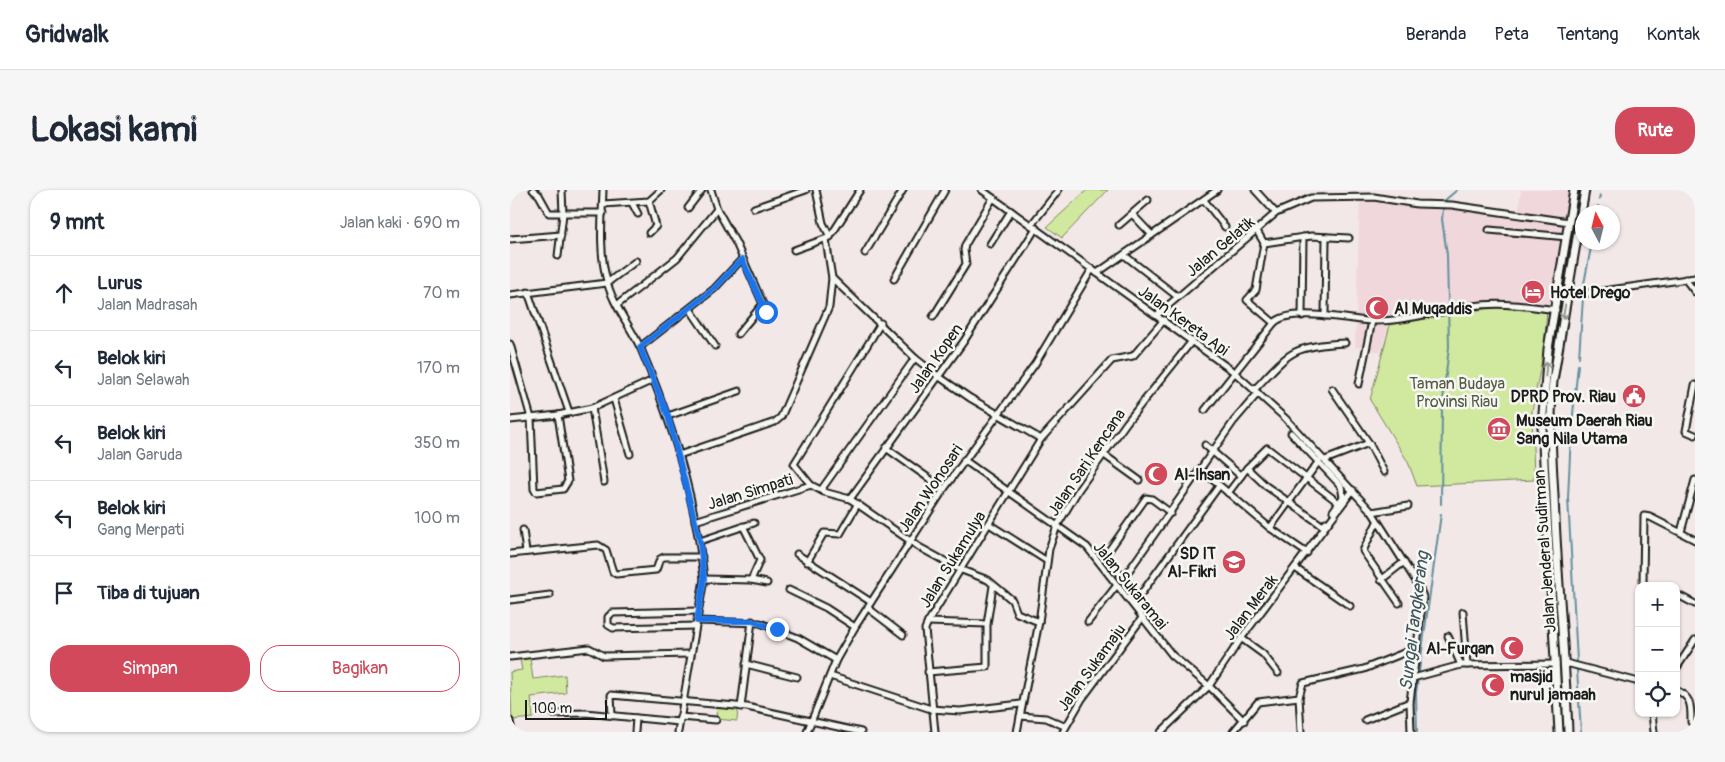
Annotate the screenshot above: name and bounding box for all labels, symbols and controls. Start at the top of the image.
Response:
text: Gridwalk [25,20,109,49]
text: Beranda [1406,23,1466,46]
text: Peta [1494,23,1529,46]
text: Tentang [1557,23,1619,46]
text: Kontak [1647,23,1700,46]
button: Rute [1615,107,1695,154]
text: Lokasi kami [30,108,197,152]
north arrow [1575,205,1620,250]
text: 9 mnt [50,209,104,236]
street label: Jalan Gelatik [1182,212,1259,281]
text: Jalan kaki · 690 m [340,213,460,233]
text: Lurus [97,271,142,295]
icon: ahead [50,279,78,307]
hotel icon: Hotel Drego [1520,279,1546,305]
street label: Jalan Kereta Api [1134,281,1233,361]
text: 70 m [423,283,460,303]
place label: Hotel Drego [1550,283,1631,303]
text: Jalan Madrasah [97,295,197,315]
mosque icon: Al Muqaddis [1364,295,1390,321]
place label: Al Muqaddis [1394,299,1473,319]
route start [755,301,778,324]
one-way arrow [1559,303,1569,319]
street label: Jalan Kopen [904,320,967,397]
text: Belok kiri [97,346,165,370]
icon: left [50,354,78,382]
text: 170 m [417,358,460,378]
one-way arrow [1541,361,1551,377]
text: Jalan Selawah [97,370,190,390]
park label: Taman Budaya Provinsi Riau [1409,374,1505,412]
public building icon: DPRD Prov. Riau [1621,383,1647,409]
place label: DPRD Prov. Riau [1510,387,1616,407]
street label: Jalan Sari Kencana [1044,405,1130,520]
place label: Museum Daerah Riau Sang Nila Utama [1516,411,1653,449]
museum icon: Museum Daerah Riau Sang Nila Utama [1486,416,1512,442]
text: Belok kiri [97,421,165,445]
icon: left [50,429,78,457]
text: 350 m [414,433,460,453]
street label: Jalan Wonosari [894,441,968,536]
text: Jalan Garuda [97,445,183,465]
mosque icon: Al-Ihsan [1143,461,1169,487]
place label: Al-Ihsan [1174,465,1230,485]
street label: Jalan Simpati [705,469,796,514]
street label: Jalan Jenderal Sudirman [1529,469,1561,633]
text: Belok kiri [97,496,165,520]
icon: left [50,504,78,532]
street label: Jalan Sukamulya [915,507,991,612]
text: 100 m [414,508,460,528]
text: Gang Merpati [97,520,184,540]
street label: Jalan Sukaramai [1089,538,1172,634]
place label: SD IT Al-Fikri [1167,544,1216,582]
water label: Sungai Tangkerang [1395,548,1435,692]
school or university icon: SD IT Al-Fikri [1221,549,1247,575]
street label: Jalan Merak [1219,570,1282,645]
icon: arrive [50,579,78,607]
text: Tiba di tujuan [97,581,200,605]
map controls [1635,582,1680,717]
button: + [1635,582,1680,627]
route end [766,618,789,641]
street label: Jalan Sukamaju [1053,620,1130,715]
button: − [1635,627,1680,672]
mosque icon: Al-Furqan [1499,635,1525,661]
place label: Al-Furqan [1426,639,1494,659]
button: Simpan [50,645,250,692]
button: Bagikan [260,645,460,692]
place label: masjid nurul jamaah [1510,667,1596,705]
mosque icon: masjid nurul jamaah [1480,672,1506,698]
button: locate [1635,672,1680,717]
scale bar [525,697,608,720]
text: 100 m [532,700,572,717]

